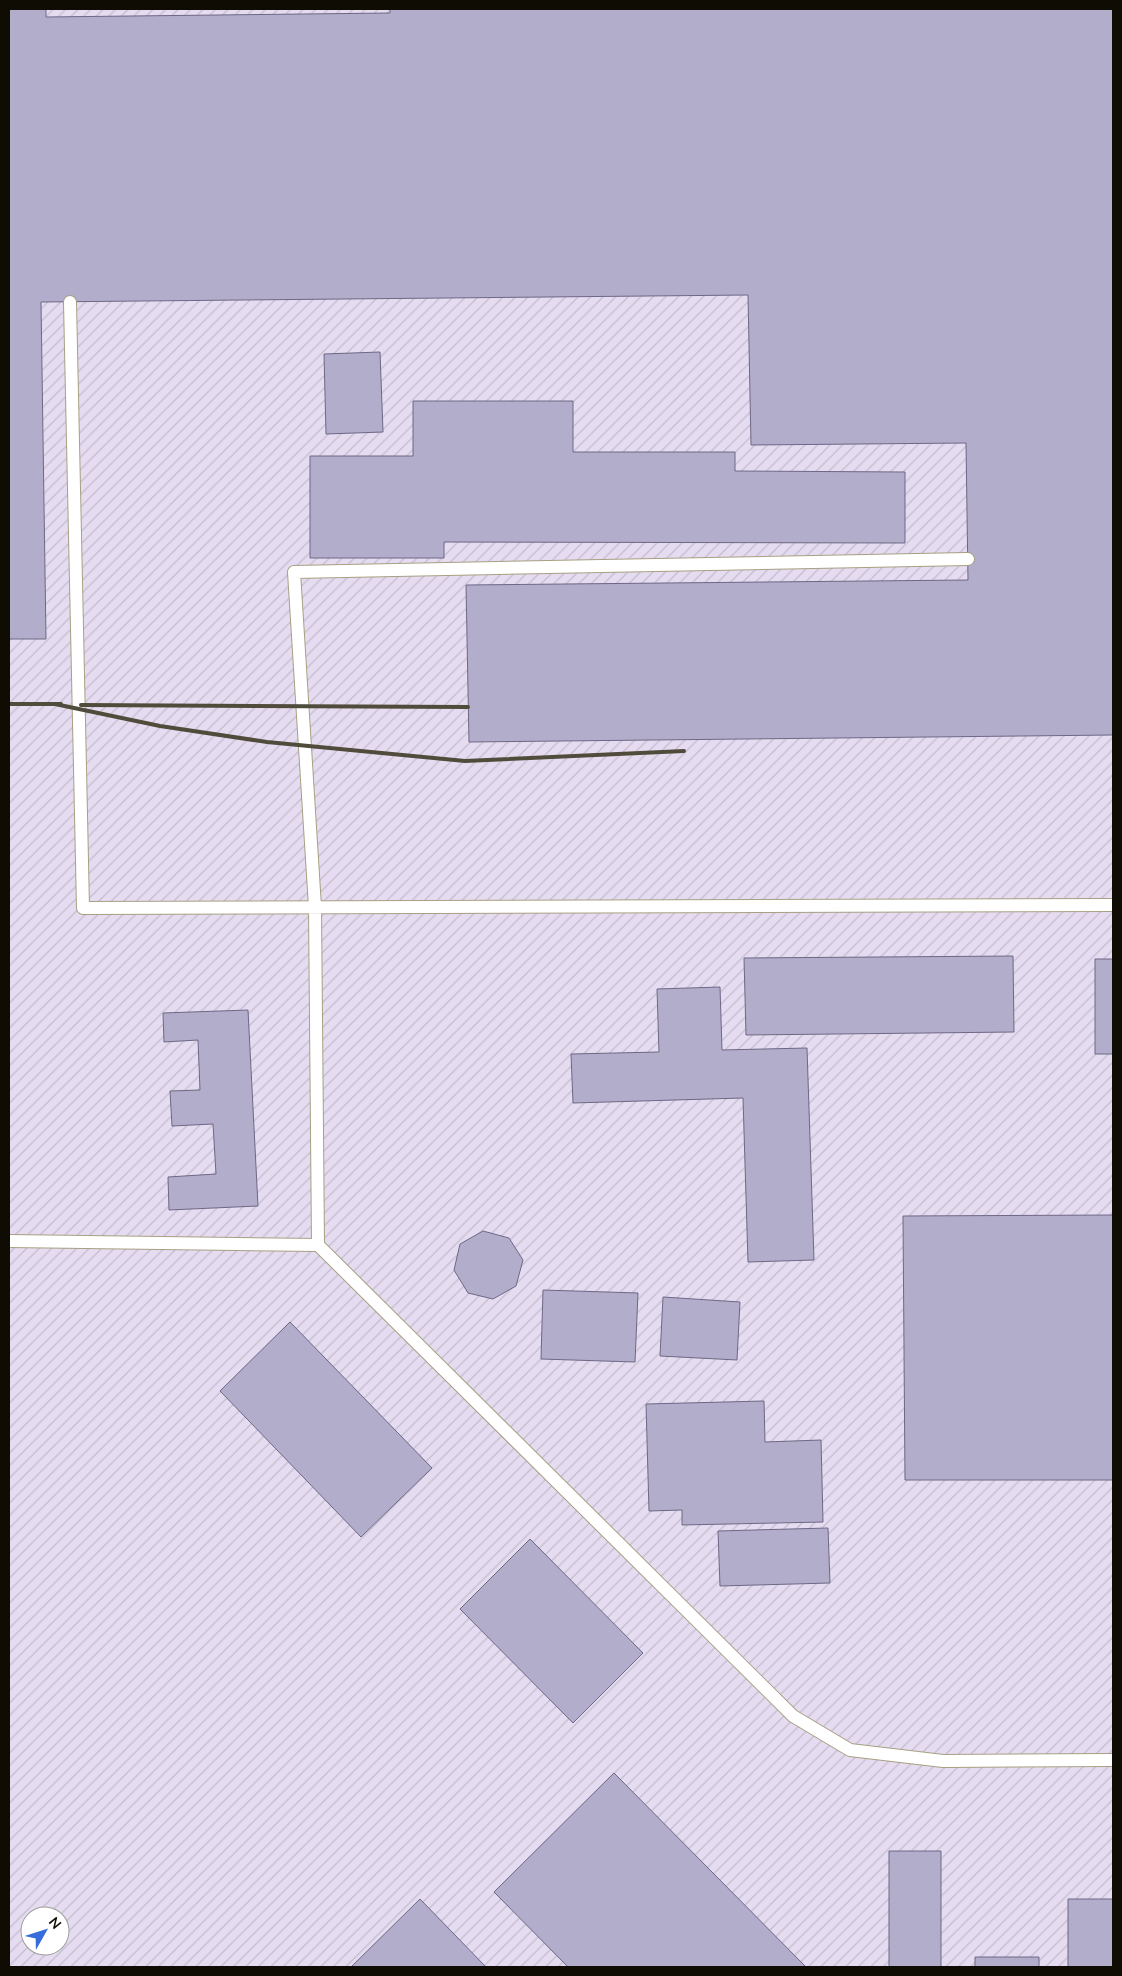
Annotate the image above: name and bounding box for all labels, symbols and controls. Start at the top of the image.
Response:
north arrow [20,1906,70,1956]
text: N [44,1913,65,1933]

